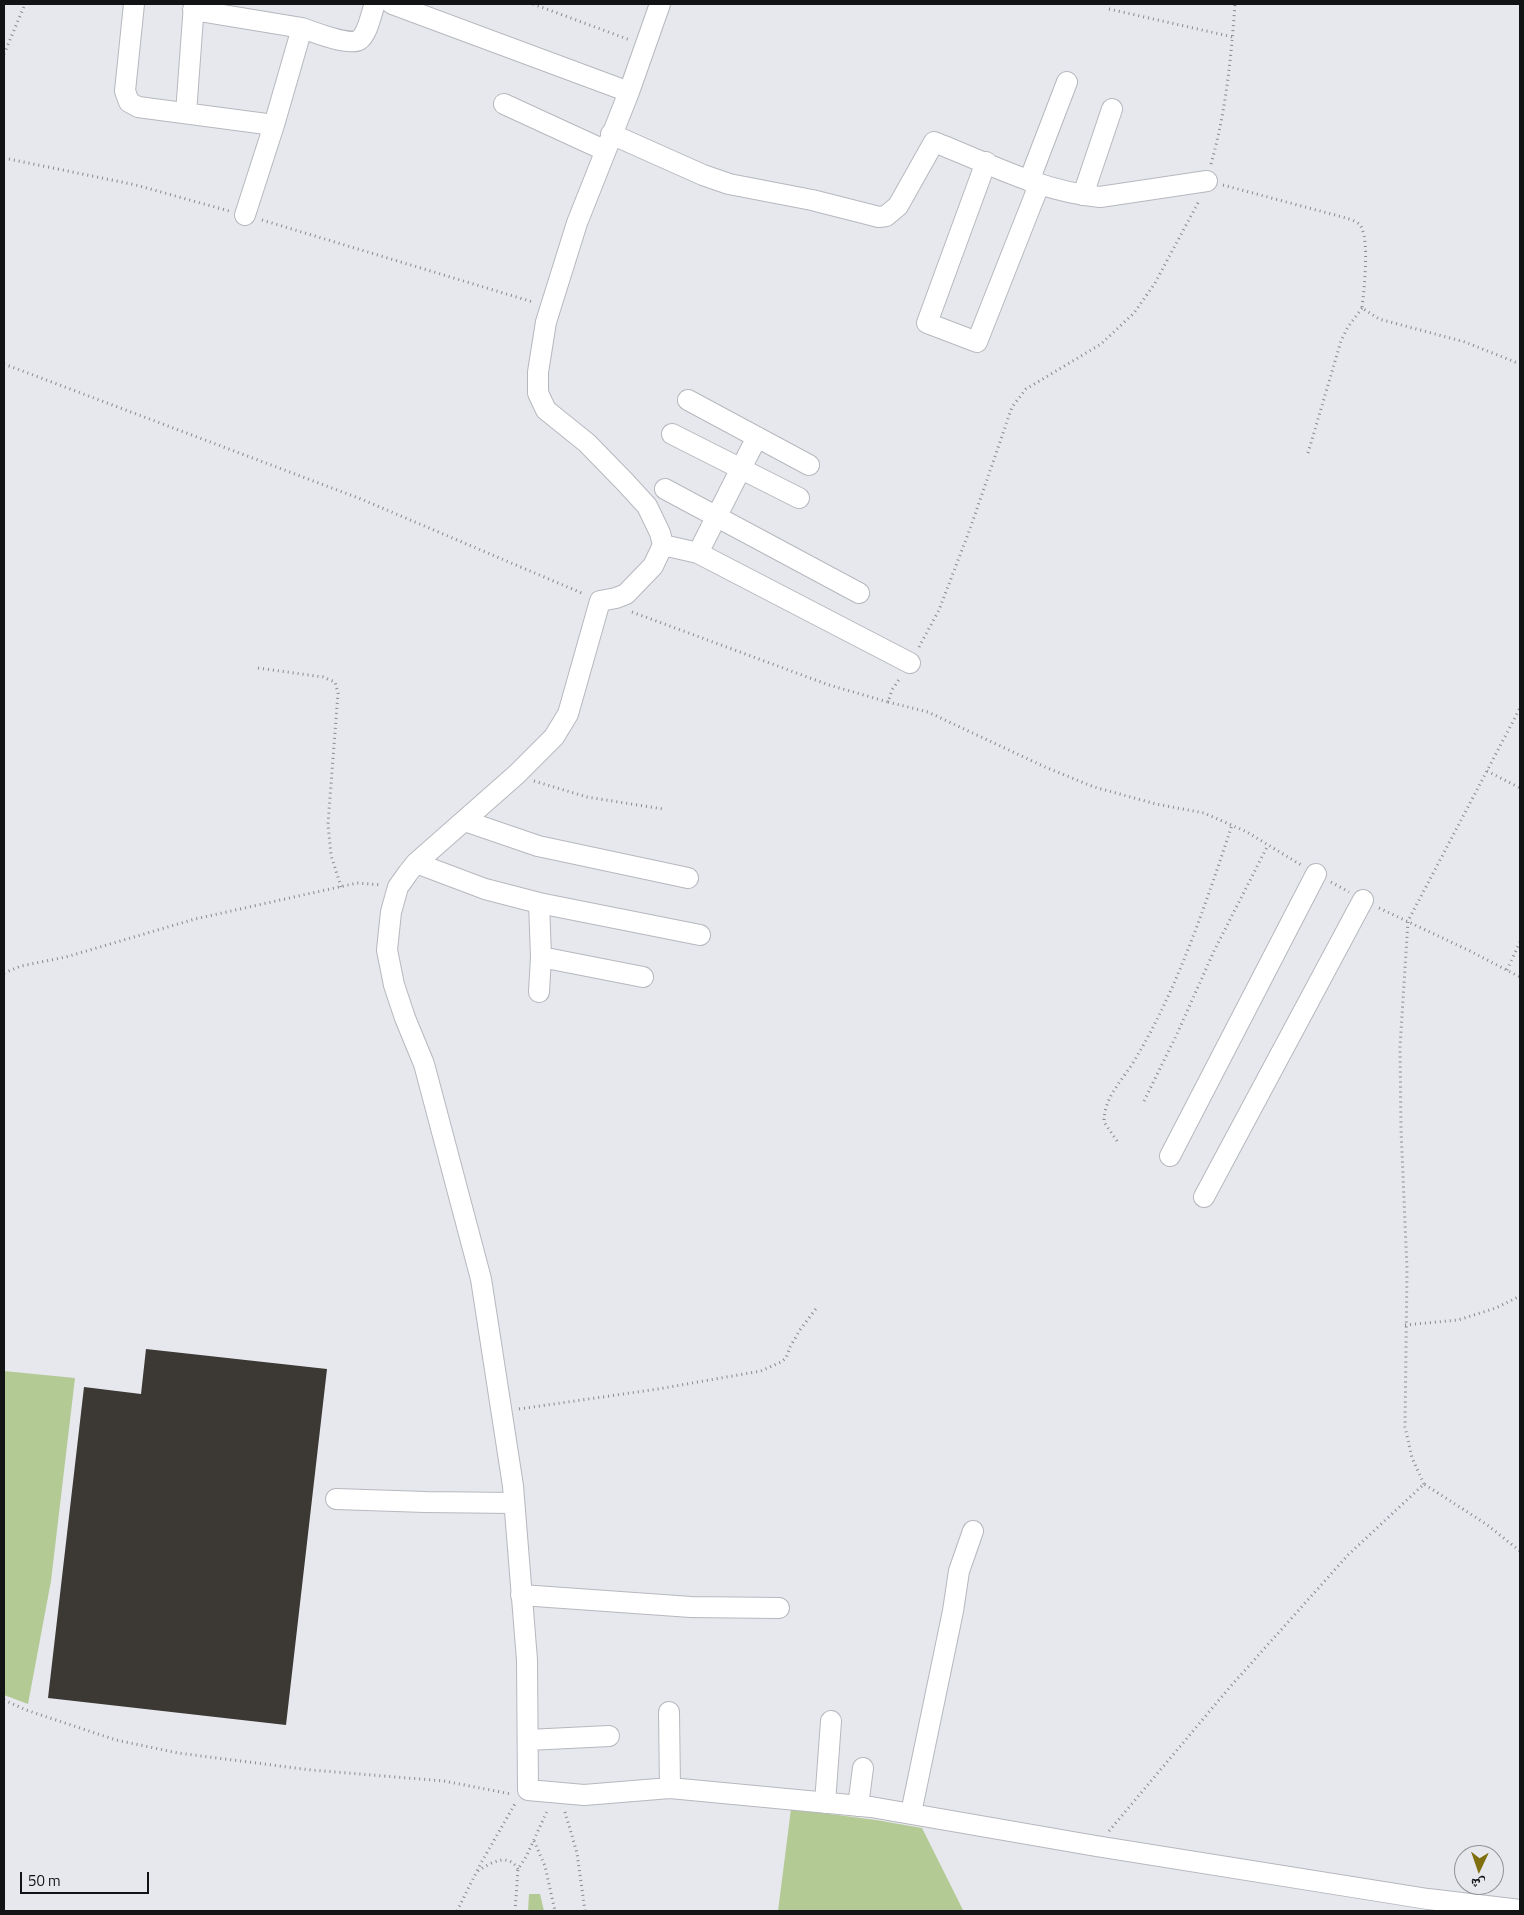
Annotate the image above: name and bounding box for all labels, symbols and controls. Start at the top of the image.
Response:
north arrow [1454,1845,1504,1895]
scale bar [22,1862,151,1894]
text: 50 m [28,1869,61,1892]
text: ش [1470,1874,1486,1895]

